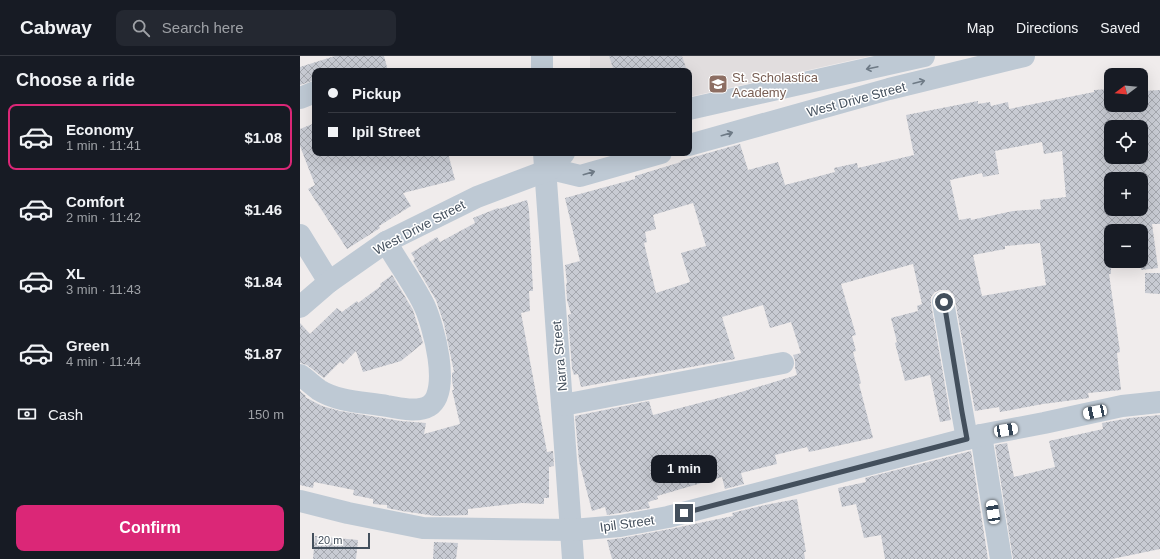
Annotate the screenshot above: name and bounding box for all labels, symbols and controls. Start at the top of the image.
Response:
search box [116,10,396,46]
text: Cabway [20,17,92,38]
icon: search [130,17,152,39]
text: Search here [162,19,244,36]
text: Map [967,20,994,36]
text: Directions [1016,20,1078,36]
text: Saved [1100,20,1140,36]
one-way arrow [866,64,879,72]
north arrow [1104,68,1148,112]
map controls [1104,68,1148,268]
text: Choose a ride [16,70,135,90]
place label: St. Scholastica Academy [732,70,819,100]
school or university icon: St. Scholastica Academy [707,73,729,95]
one-way arrow [913,77,926,85]
street label: West Drive Street [805,79,908,120]
text: Pickup [352,85,401,102]
icon: car [18,119,54,155]
button: locate [1104,120,1148,164]
text: Economy [66,121,134,138]
text: Ipil Street [352,123,420,140]
text: $1.08 [244,129,282,146]
one-way arrow [720,130,733,138]
text: 1 min · 11:41 [66,138,141,153]
one-way arrow [582,169,595,176]
button: + [1104,172,1148,216]
icon: car [18,191,54,227]
text: Comfort [66,193,124,210]
street label: West Drive Street [371,197,468,258]
text: $1.46 [244,201,282,218]
text: 2 min · 11:42 [66,210,141,225]
button: − [1104,224,1148,268]
icon: car [18,263,54,299]
text: XL [66,265,85,282]
text: $1.84 [244,273,282,290]
text: 3 min · 11:43 [66,282,141,297]
route start [935,293,953,311]
street label: Narra Street [549,320,570,392]
icon: car [18,335,54,371]
text: Green [66,337,109,354]
text: $1.87 [244,345,282,362]
text: 4 min · 11:44 [66,354,141,369]
icon: cash [16,403,38,425]
car [1082,404,1108,420]
text: Cash [48,406,83,423]
text: 150 m [248,407,284,422]
car [993,422,1019,438]
callout: 1 min [651,455,717,483]
text: 1 min [667,461,701,476]
car [985,499,1001,525]
route end [675,504,693,522]
button: Confirm [16,505,284,551]
street label: Ipil Street [599,512,656,535]
scale bar [312,531,370,550]
text: 20 m [318,534,342,546]

